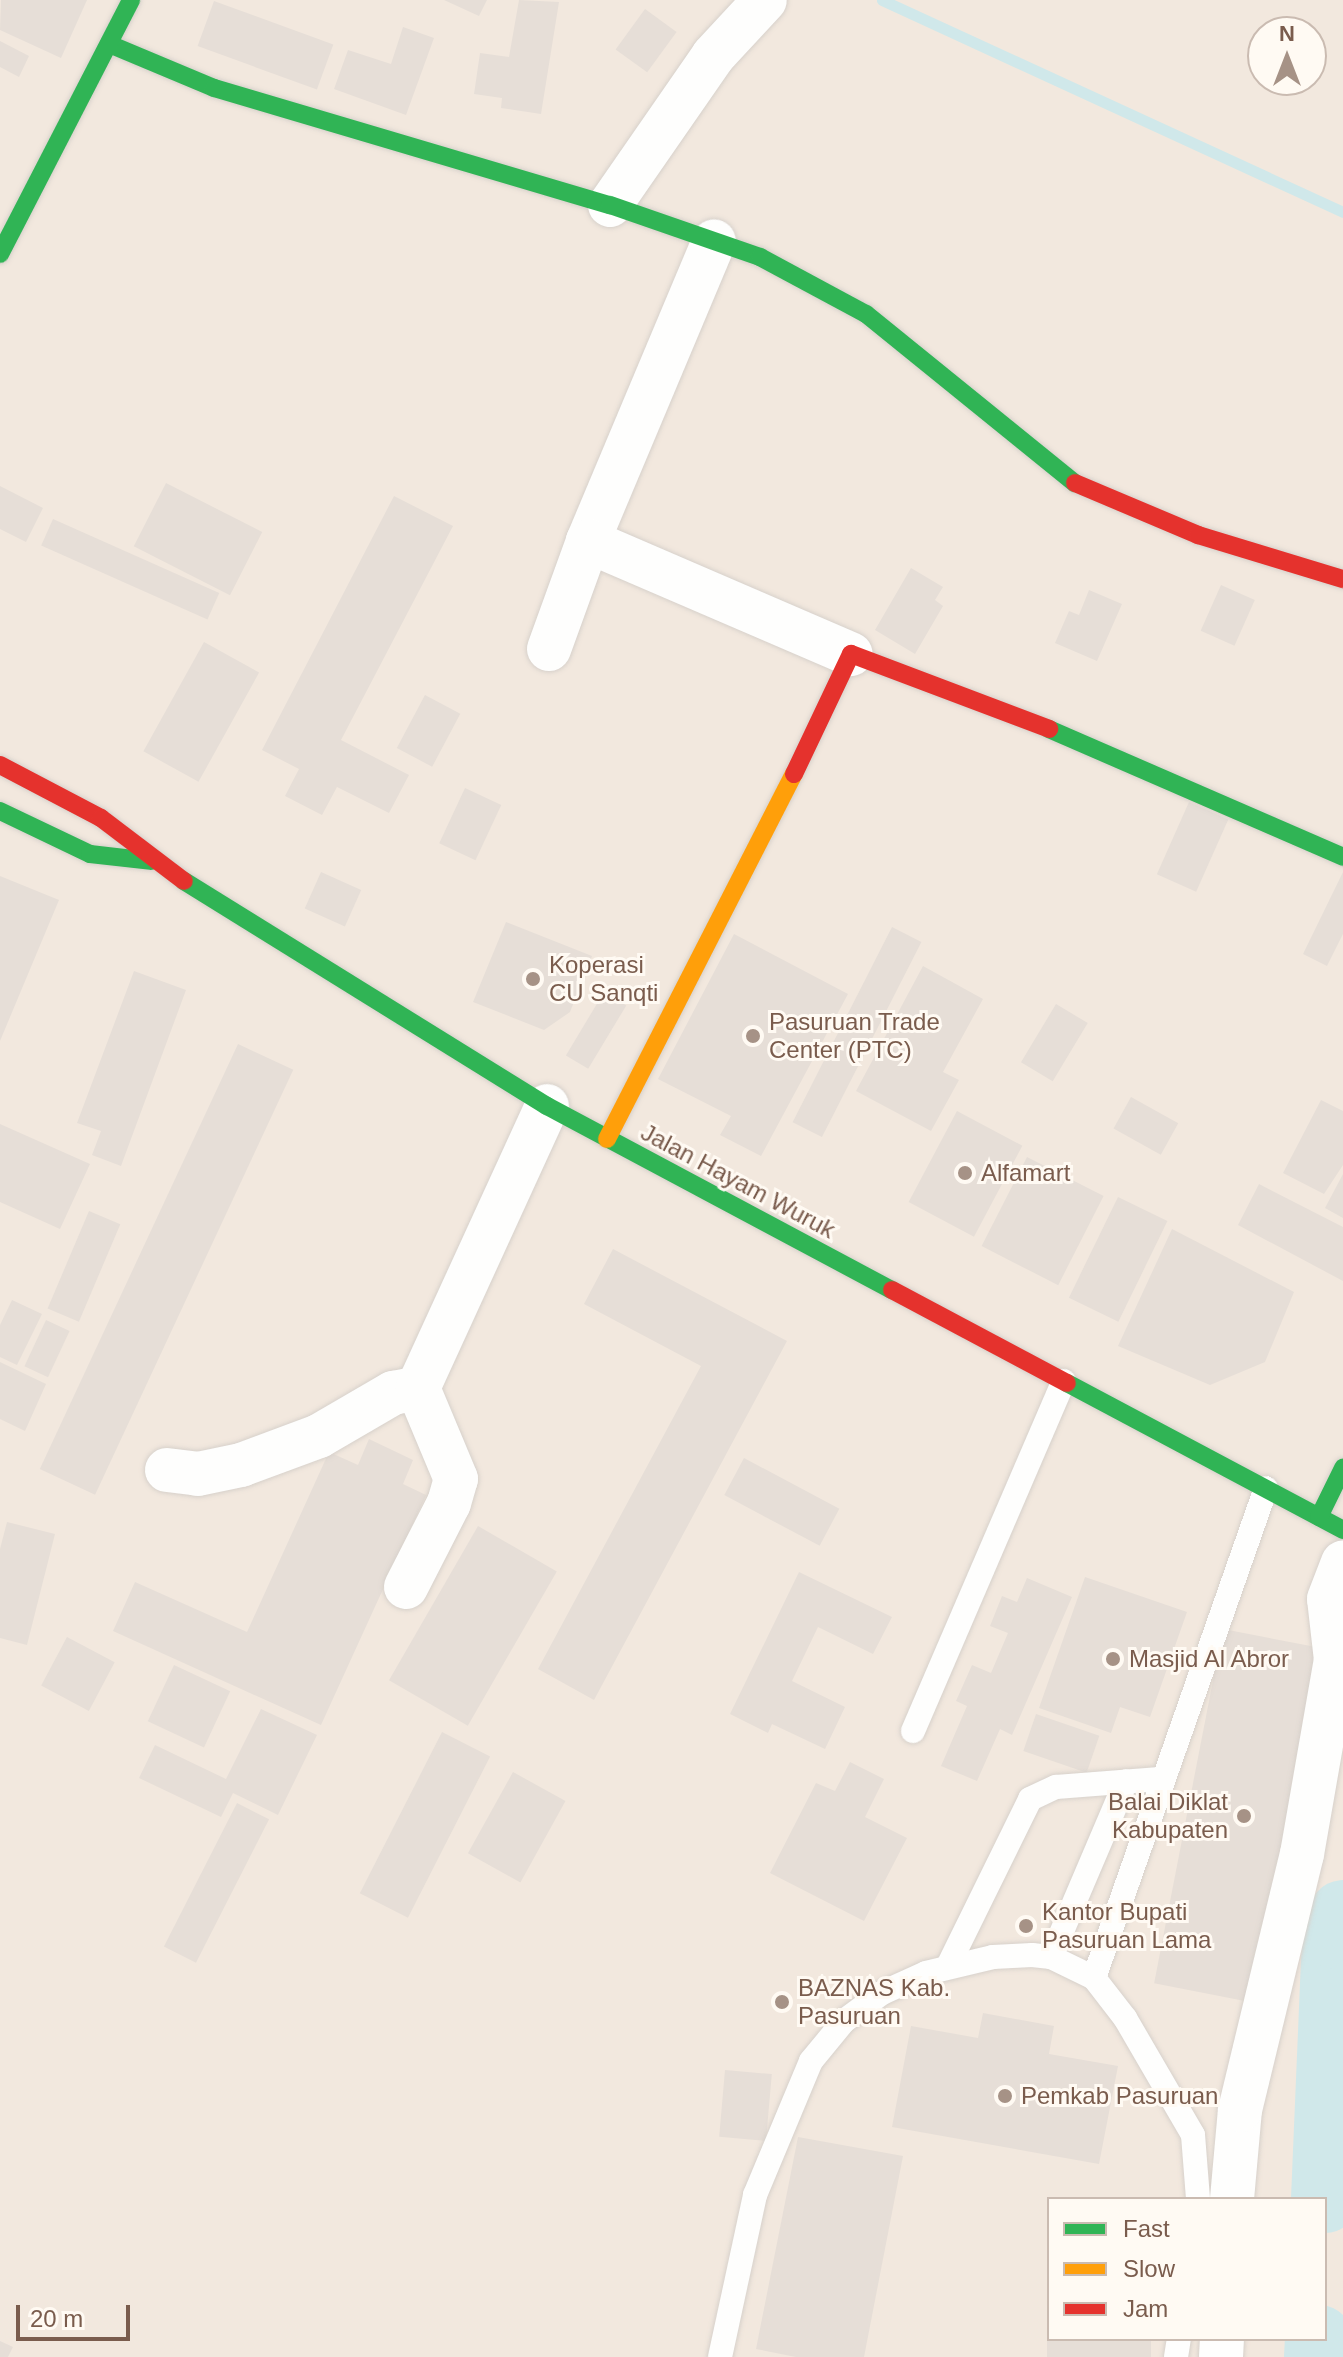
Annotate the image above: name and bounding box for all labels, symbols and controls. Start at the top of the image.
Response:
north arrow [1247,16,1327,96]
text: N [1279,21,1295,46]
place label: Koperasi CU Sanqti [549,951,658,1007]
marker: Koperasi CU Sanqti [524,970,542,988]
place label: Pasuruan Trade Center (PTC) [769,1008,940,1064]
marker: Pasuruan Trade Center (PTC) [744,1027,762,1045]
street label: Jalan Hayam Wuruk [636,1118,840,1244]
place label: Alfamart [981,1159,1070,1187]
marker: Alfamart [956,1164,974,1182]
place label: Masjid Al Abror [1129,1645,1292,1673]
marker: Masjid Al Abror [1104,1650,1122,1668]
place label: Balai Diklat Kabupaten [1108,1788,1228,1844]
marker: Balai Diklat Kabupaten [1235,1807,1253,1825]
place label: Kantor Bupati Pasuruan Lama [1042,1898,1211,1954]
marker: Kantor Bupati Pasuruan Lama [1017,1917,1035,1935]
place label: BAZNAS Kab. Pasuruan [798,1974,950,2030]
marker: BAZNAS Kab. Pasuruan [773,1993,791,2011]
place label: Pemkab Pasuruan [1021,2082,1218,2110]
marker: Pemkab Pasuruan [996,2087,1014,2105]
legend [1047,2197,1327,2341]
text: Fast [1123,2215,1170,2242]
text: Slow [1123,2255,1175,2282]
scale bar [20,2289,134,2339]
text: Jam [1123,2295,1168,2322]
text: 20 m [30,2305,83,2332]

